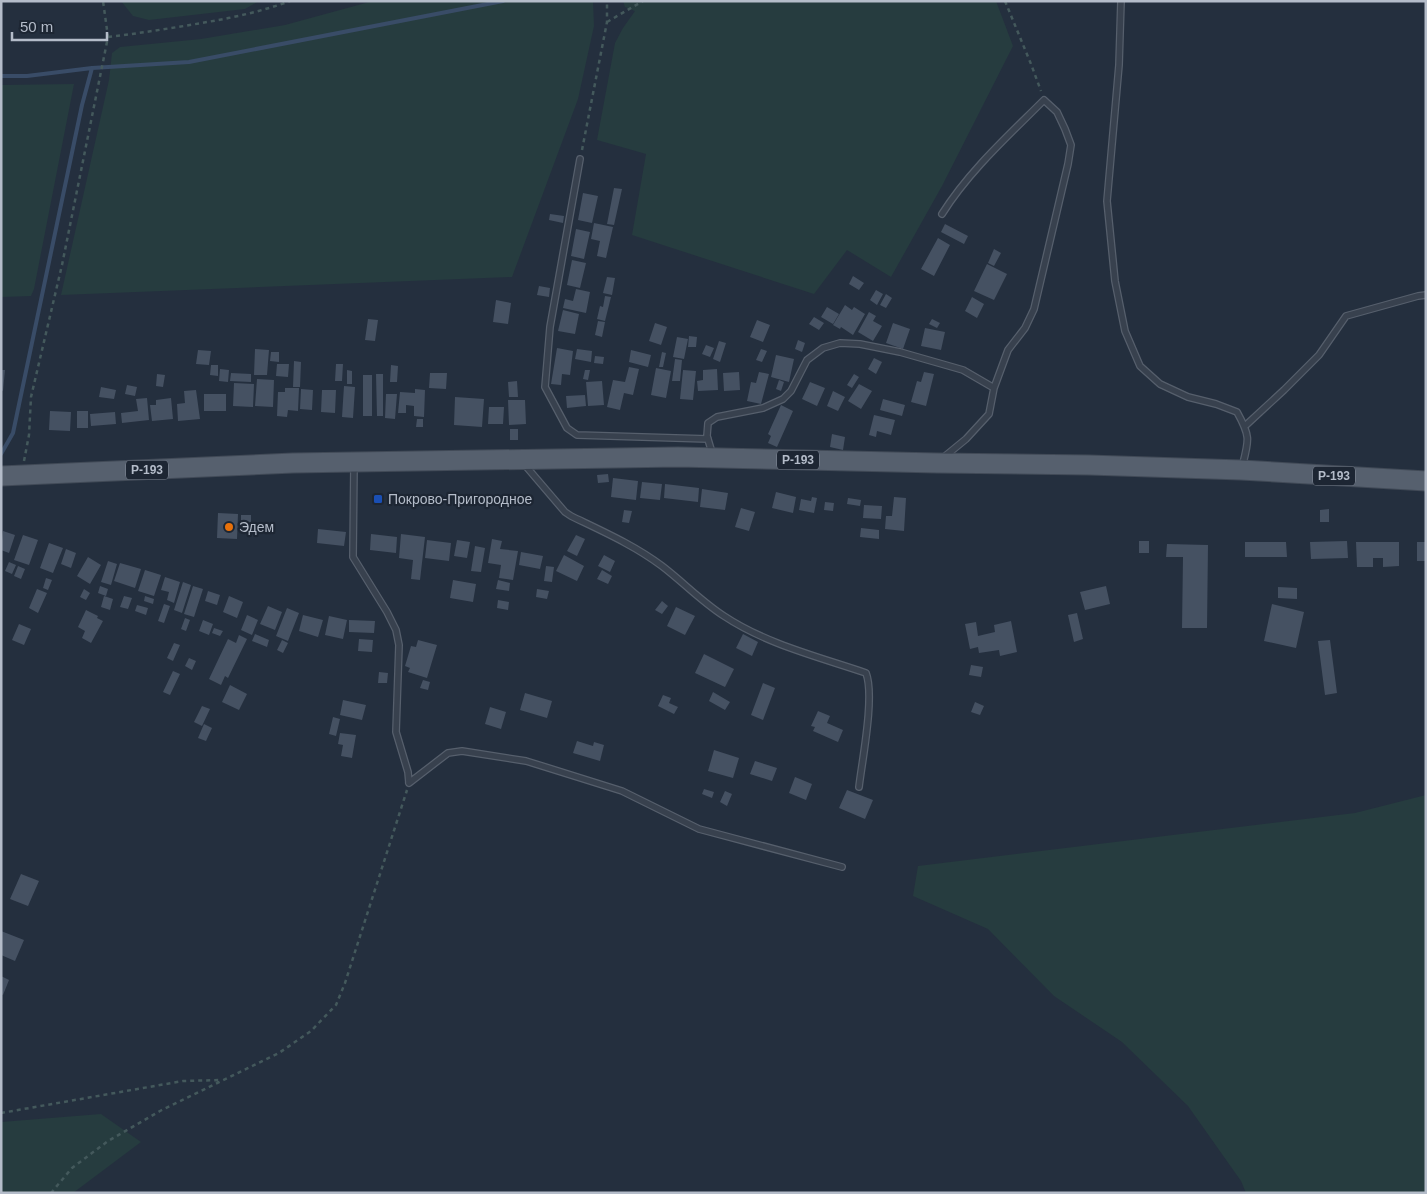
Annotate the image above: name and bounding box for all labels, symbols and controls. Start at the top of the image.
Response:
scale bar [12,10,108,42]
text: 50 m [20,18,53,35]
road number: Р-193 [777,450,819,470]
road number: Р-193 [126,460,168,480]
road number: Р-193 [1313,466,1355,486]
place label: Покрово-Пригородное [388,491,532,507]
marker: Покрово-Пригородное [372,493,384,505]
place label: Эдем [239,519,274,535]
marker: Эдем [223,521,235,533]

